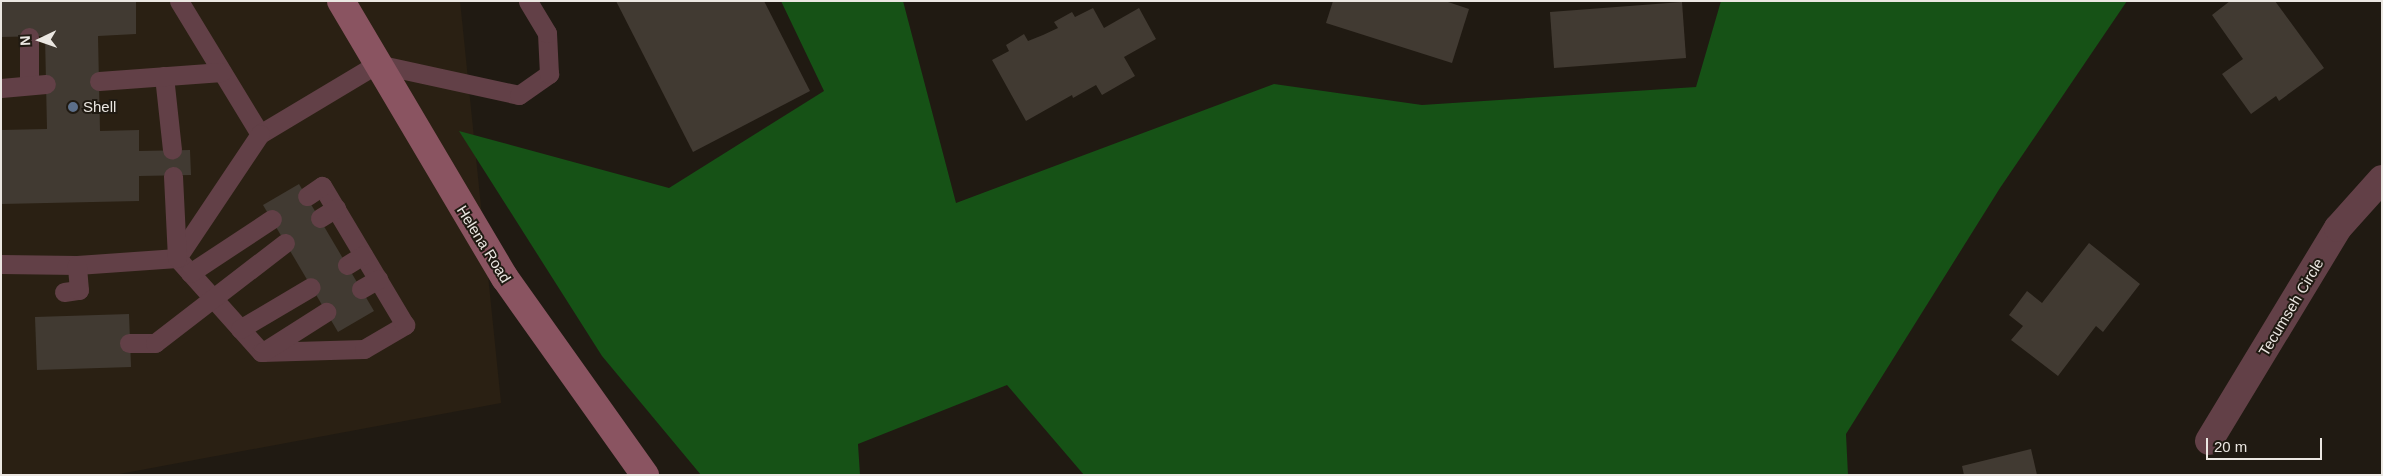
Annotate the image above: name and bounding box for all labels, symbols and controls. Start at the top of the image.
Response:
north arrow [15,15,65,65]
text: N [17,35,33,46]
place label: Shell [83,98,116,116]
marker: Shell [67,101,79,113]
street label: Helena Road [453,202,515,286]
street label: Tecumseh Circle [2255,255,2327,359]
scale bar [2208,428,2324,460]
text: 20 m [2214,438,2247,455]

